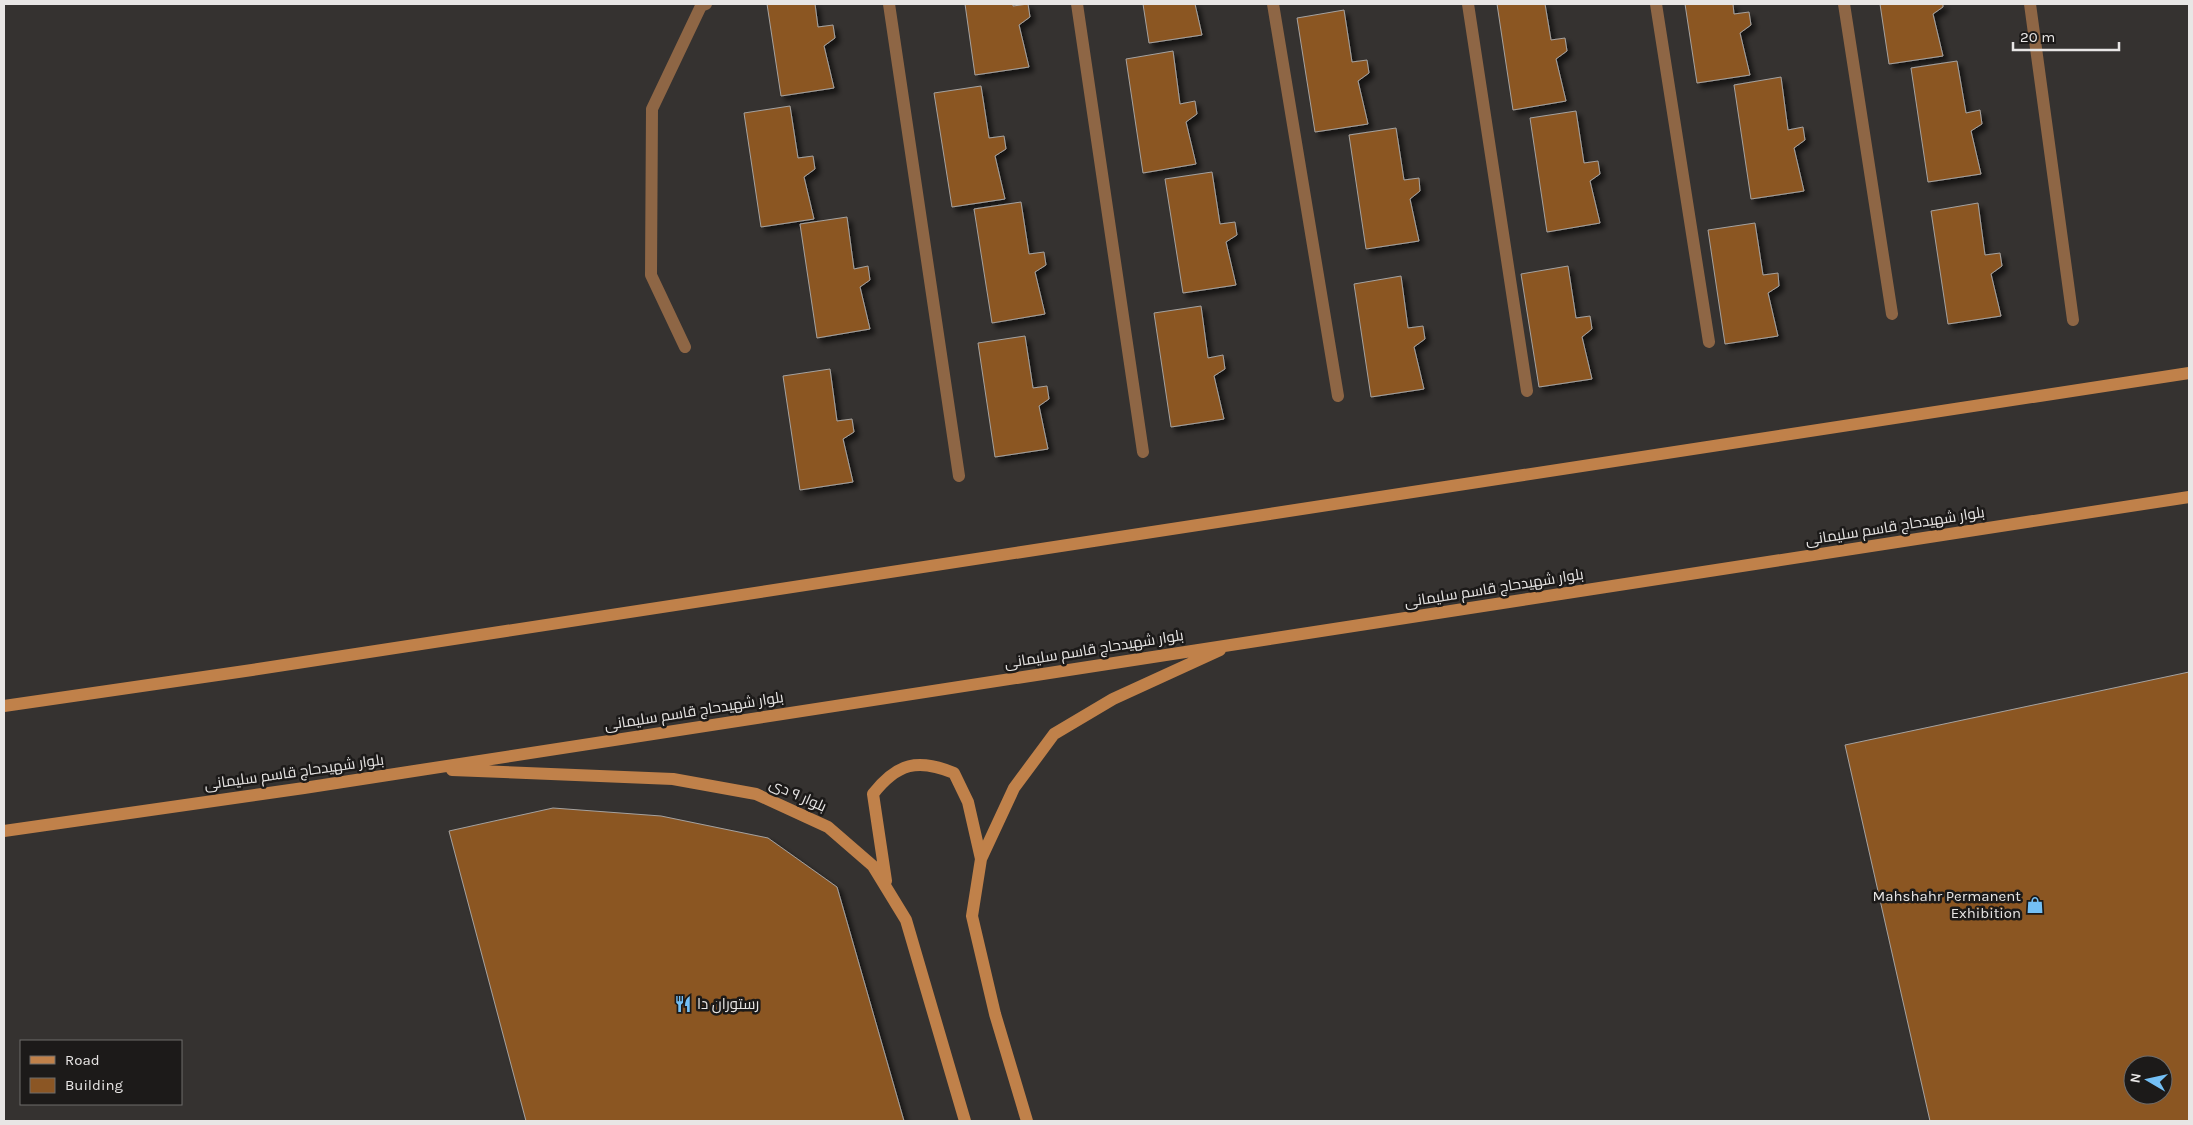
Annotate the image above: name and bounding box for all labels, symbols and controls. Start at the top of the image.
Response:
scale bar [2013,20,2119,52]
text: 20 m [2020,28,2055,46]
street label: بلوار شهیدحاج قاسم سلیمانی [1804,503,1986,551]
street label: بلوار شهیدحاج قاسم سلیمانی [1403,565,1585,613]
street label: بلوار شهیدحاج قاسم سلیمانی [1003,626,1185,674]
street label: بلوار شهیدحاج قاسم سلیمانی [603,688,785,736]
street label: بلوار شهیدحاج قاسم سلیمانی [203,750,385,796]
street label: بلوار ۹ دی [766,774,829,817]
place label: Mahshahr Permanent Exhibition [1873,887,2021,922]
shop icon: Mahshahr Permanent Exhibition [2025,895,2045,915]
restaurant icon: رستوران دا [673,994,693,1014]
place label: رستوران دا [697,995,759,1014]
legend [20,1040,182,1105]
text: Road [65,1051,100,1069]
north arrow [2123,1055,2173,1105]
text: N [2126,1072,2145,1084]
text: Building [65,1076,123,1094]

